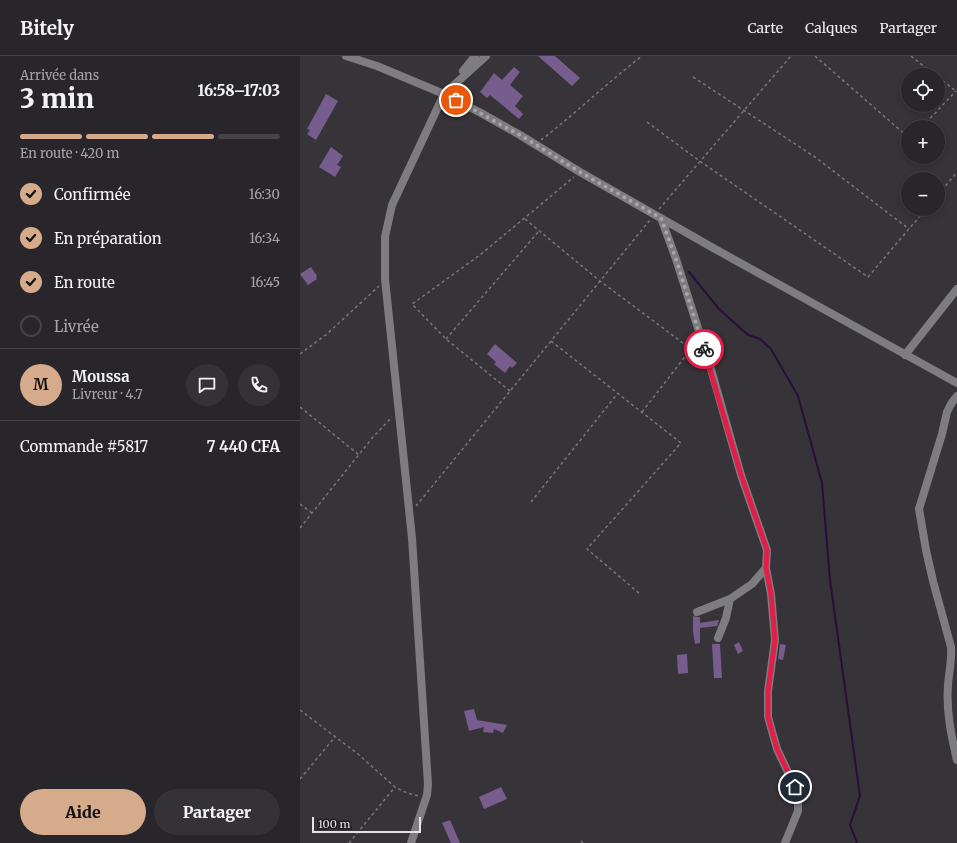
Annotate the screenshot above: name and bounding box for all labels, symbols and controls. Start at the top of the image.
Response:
text: Bitely [20,16,74,40]
text: Carte [747,19,783,37]
text: Calques [805,19,857,37]
text: Partager [879,19,937,37]
text: Arrivée dans [20,67,99,84]
map controls [901,68,945,216]
button: locate [901,68,945,112]
text: 16:58–17:03 [198,81,280,100]
text: 3 min [20,82,94,115]
pin [439,83,473,117]
icon: bag [445,89,467,111]
button: + [901,120,945,164]
text: En route · 420 m [20,145,119,162]
button: − [901,172,945,216]
icon: check [20,183,42,205]
text: Confirmée [54,185,131,204]
text: 16:30 [249,186,280,203]
icon: check [20,227,42,249]
text: En préparation [54,229,162,248]
text: 16:34 [249,230,280,247]
icon: check [20,271,42,293]
text: En route [54,273,115,292]
text: 16:45 [250,274,280,291]
text: Livrée [54,317,99,336]
courier [684,329,724,369]
icon: bike [693,338,715,360]
button: chat [186,364,228,406]
button: phone [238,364,280,406]
text: Moussa [72,367,130,386]
text: M [33,375,49,394]
text: Livreur · 4.7 [72,386,143,403]
text: Commande #5817 [20,437,148,456]
text: 7 440 CFA [206,437,280,456]
pin [778,770,812,804]
icon: home [784,776,806,798]
button: Aide [20,789,146,835]
button: Partager [154,789,280,835]
scale bar [312,815,421,834]
text: 100 m [318,817,350,831]

